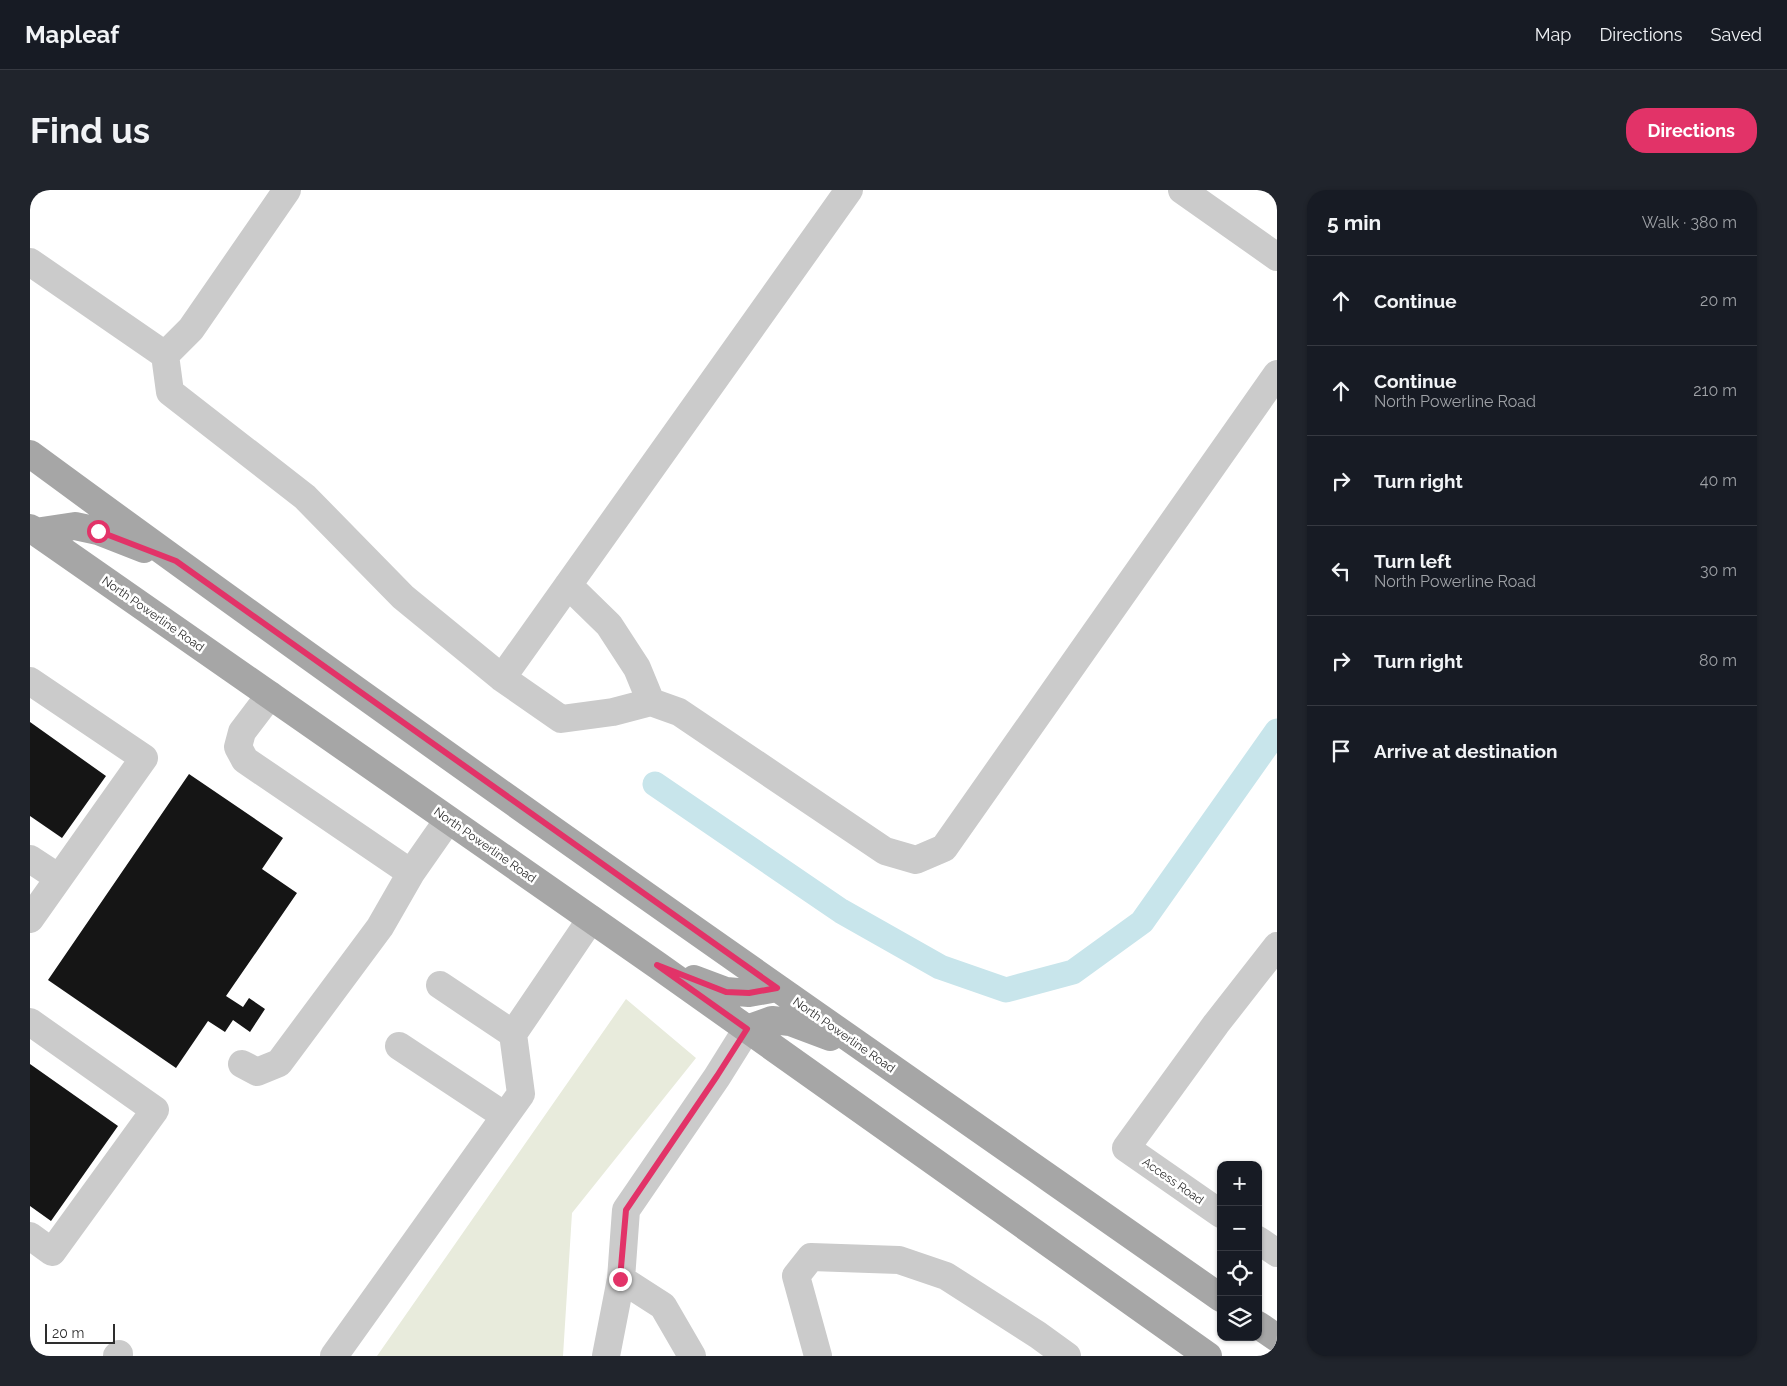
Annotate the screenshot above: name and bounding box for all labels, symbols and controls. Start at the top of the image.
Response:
text: Mapleaf [25,20,119,49]
text: Map [1535,24,1571,45]
text: Directions [1599,24,1683,45]
text: Saved [1711,24,1762,45]
button: Directions [1626,108,1757,153]
text: Find us [30,110,150,151]
text: 5 min [1327,210,1381,235]
text: Walk · 380 m [1642,213,1737,232]
icon: ahead [1327,287,1355,315]
text: Continue [1374,290,1457,312]
text: 20 m [1700,291,1737,310]
text: Continue [1374,370,1457,392]
icon: ahead [1327,377,1355,405]
text: 210 m [1693,381,1737,400]
text: North Powerline Road [1374,392,1536,411]
icon: right [1327,467,1355,495]
text: Turn right [1374,470,1463,492]
text: 40 m [1700,471,1737,490]
route start [87,520,110,543]
text: Turn left [1374,550,1451,572]
icon: left [1327,557,1355,585]
text: 30 m [1700,561,1737,580]
text: North Powerline Road [1374,572,1536,591]
street label: North Powerline Road [99,573,207,655]
icon: right [1327,647,1355,675]
text: Turn right [1374,650,1463,672]
text: 80 m [1699,651,1737,670]
icon: arrive [1327,737,1355,765]
text: Arrive at destination [1374,740,1558,762]
street label: North Powerline Road [431,804,539,886]
street label: North Powerline Road [790,994,898,1076]
street label: Access Road [1140,1155,1206,1207]
map controls [1217,1161,1262,1341]
button: + [1217,1161,1262,1206]
button: − [1217,1206,1262,1251]
button: locate [1217,1251,1262,1296]
route end [609,1268,632,1291]
button: layers [1217,1296,1262,1341]
scale bar [45,1321,115,1344]
text: 20 m [52,1325,84,1341]

